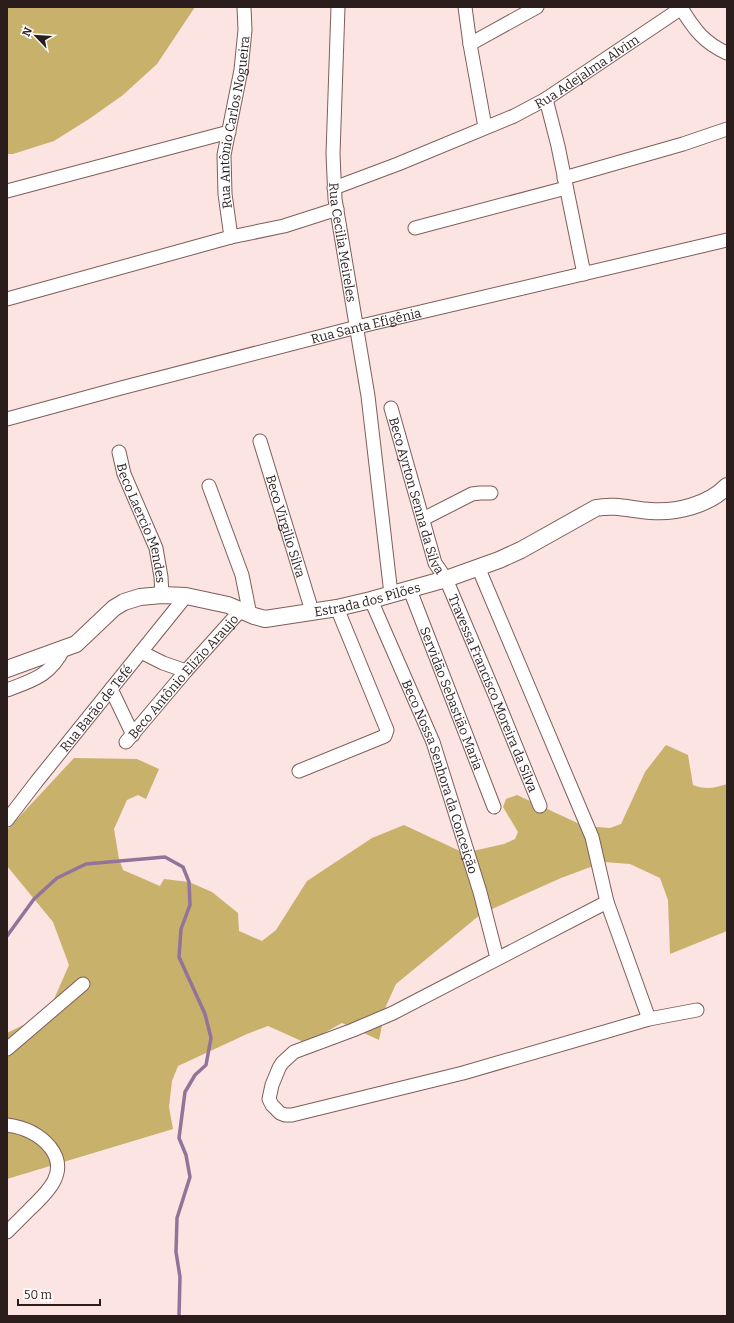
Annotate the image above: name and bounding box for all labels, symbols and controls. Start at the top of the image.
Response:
north arrow [16,16,56,56]
text: N [20,25,35,39]
street label: Rua Adejalma Alvim [532,31,642,111]
street label: Rua Antônio Carlos Nogueira [216,35,252,210]
street label: Rua Cecilia Meireles [327,182,360,303]
street label: Rua Santa Efigênia [309,305,423,346]
street label: Beco Ayrton Senna da Silva [386,415,448,576]
street label: Beco Laercio Mendes [114,462,169,583]
street label: Beco Virgilio Silva [263,473,309,579]
street label: Estrada dos Pilões [313,579,422,619]
street label: Travessa Francisco Moreira da Silva [446,592,541,794]
street label: Beco Antônio Elizio Araujo [125,611,241,741]
street label: Servidão Sebastião Maria [417,625,486,772]
street label: Rua Barão de Tefé [56,662,135,754]
street label: Beco Nossa Senhora da Conceição [399,677,481,875]
scale bar [18,1281,100,1307]
text: 50 m [24,1288,53,1302]

